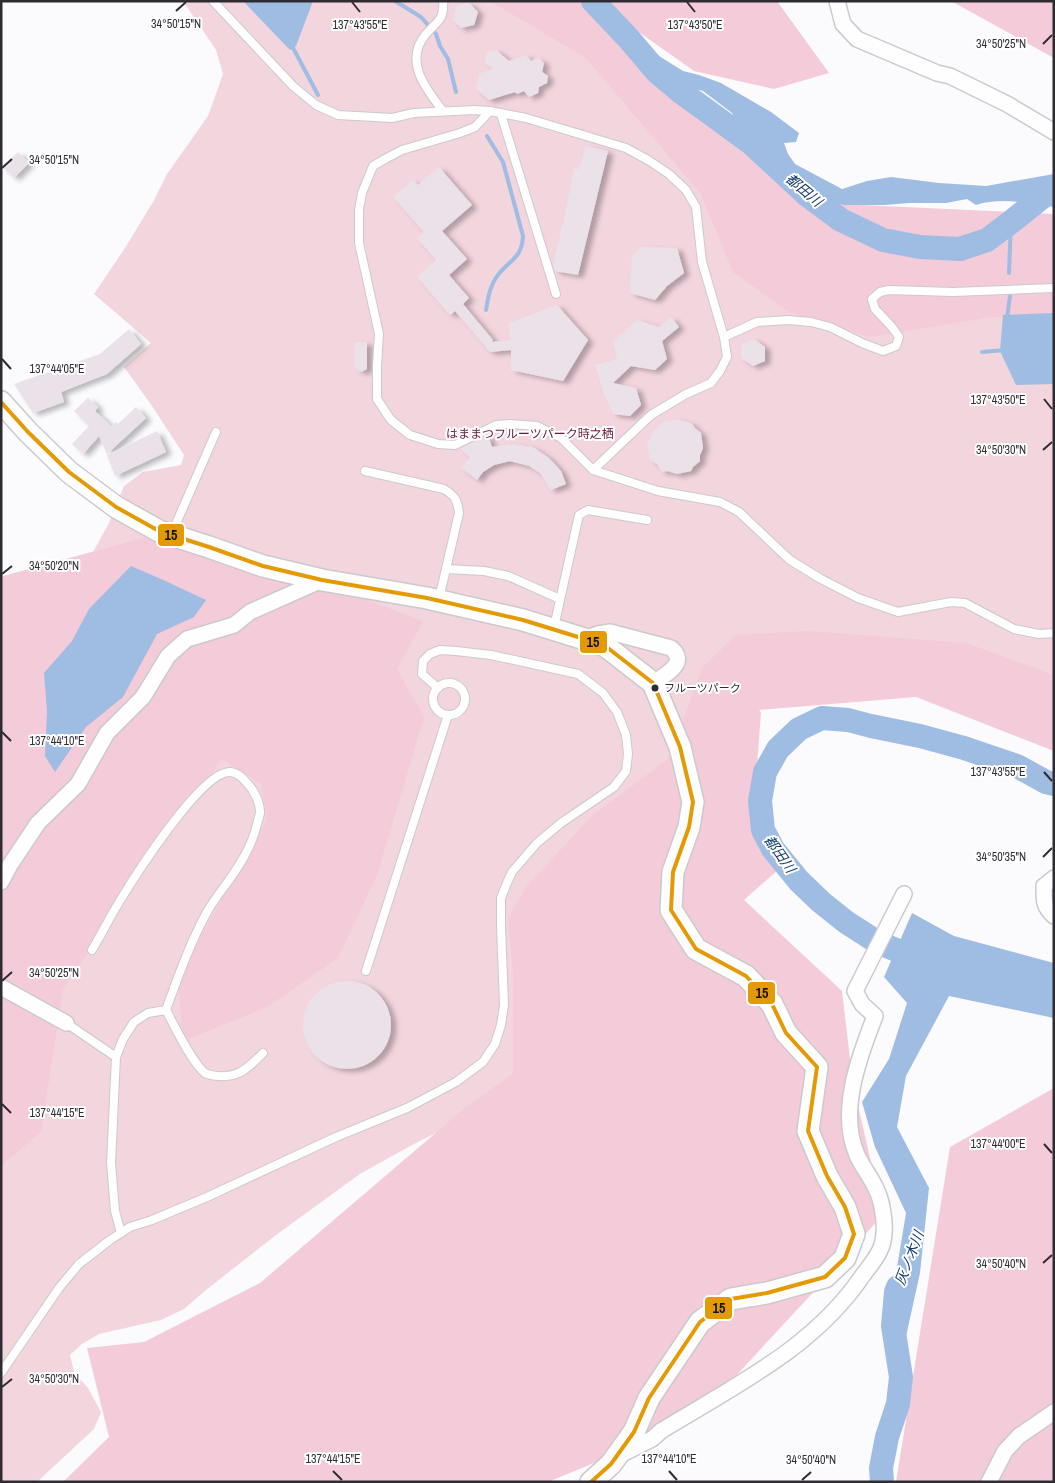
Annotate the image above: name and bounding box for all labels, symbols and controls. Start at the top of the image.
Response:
text: 34°50'15"N [151,16,201,32]
text: 137°43'55"E [332,17,388,33]
text: 137°43'50"E [667,17,723,33]
text: 34°50'25"N [976,36,1026,52]
text: 34°50'15"N [29,152,79,168]
water label: 都田川 [782,170,827,212]
text: 137°44'05"E [29,361,85,377]
text: 137°43'50"E [970,392,1026,408]
park label: はままつフルーツパーク時之栖 [446,426,614,442]
text: 34°50'30"N [976,442,1026,458]
line badge: 15 [157,523,185,547]
text: 15 [165,526,178,544]
text: 34°50'20"N [29,558,79,574]
line badge: 15 [579,630,608,654]
text: 15 [587,633,600,651]
place label: フルーツパーク [664,681,741,695]
marker: フルーツパーク [650,683,660,693]
text: 137°44'10"E [29,733,85,749]
text: 137°43'55"E [970,764,1026,780]
water label: 都田川 [761,832,801,878]
text: 34°50'35"N [976,849,1026,865]
text: 34°50'25"N [29,965,79,981]
line badge: 15 [747,981,776,1005]
text: 15 [756,984,769,1002]
text: 137°44'15"E [29,1105,85,1121]
text: 137°44'00"E [970,1136,1026,1152]
water label: 灰ノ木川 [891,1227,928,1287]
text: 34°50'40"N [976,1256,1026,1272]
line badge: 15 [704,1296,733,1320]
text: 15 [713,1299,726,1317]
text: 34°50'30"N [29,1371,79,1387]
text: 137°44'15"E [305,1451,361,1467]
text: 137°44'10"E [641,1451,697,1467]
text: 34°50'40"N [786,1452,836,1468]

